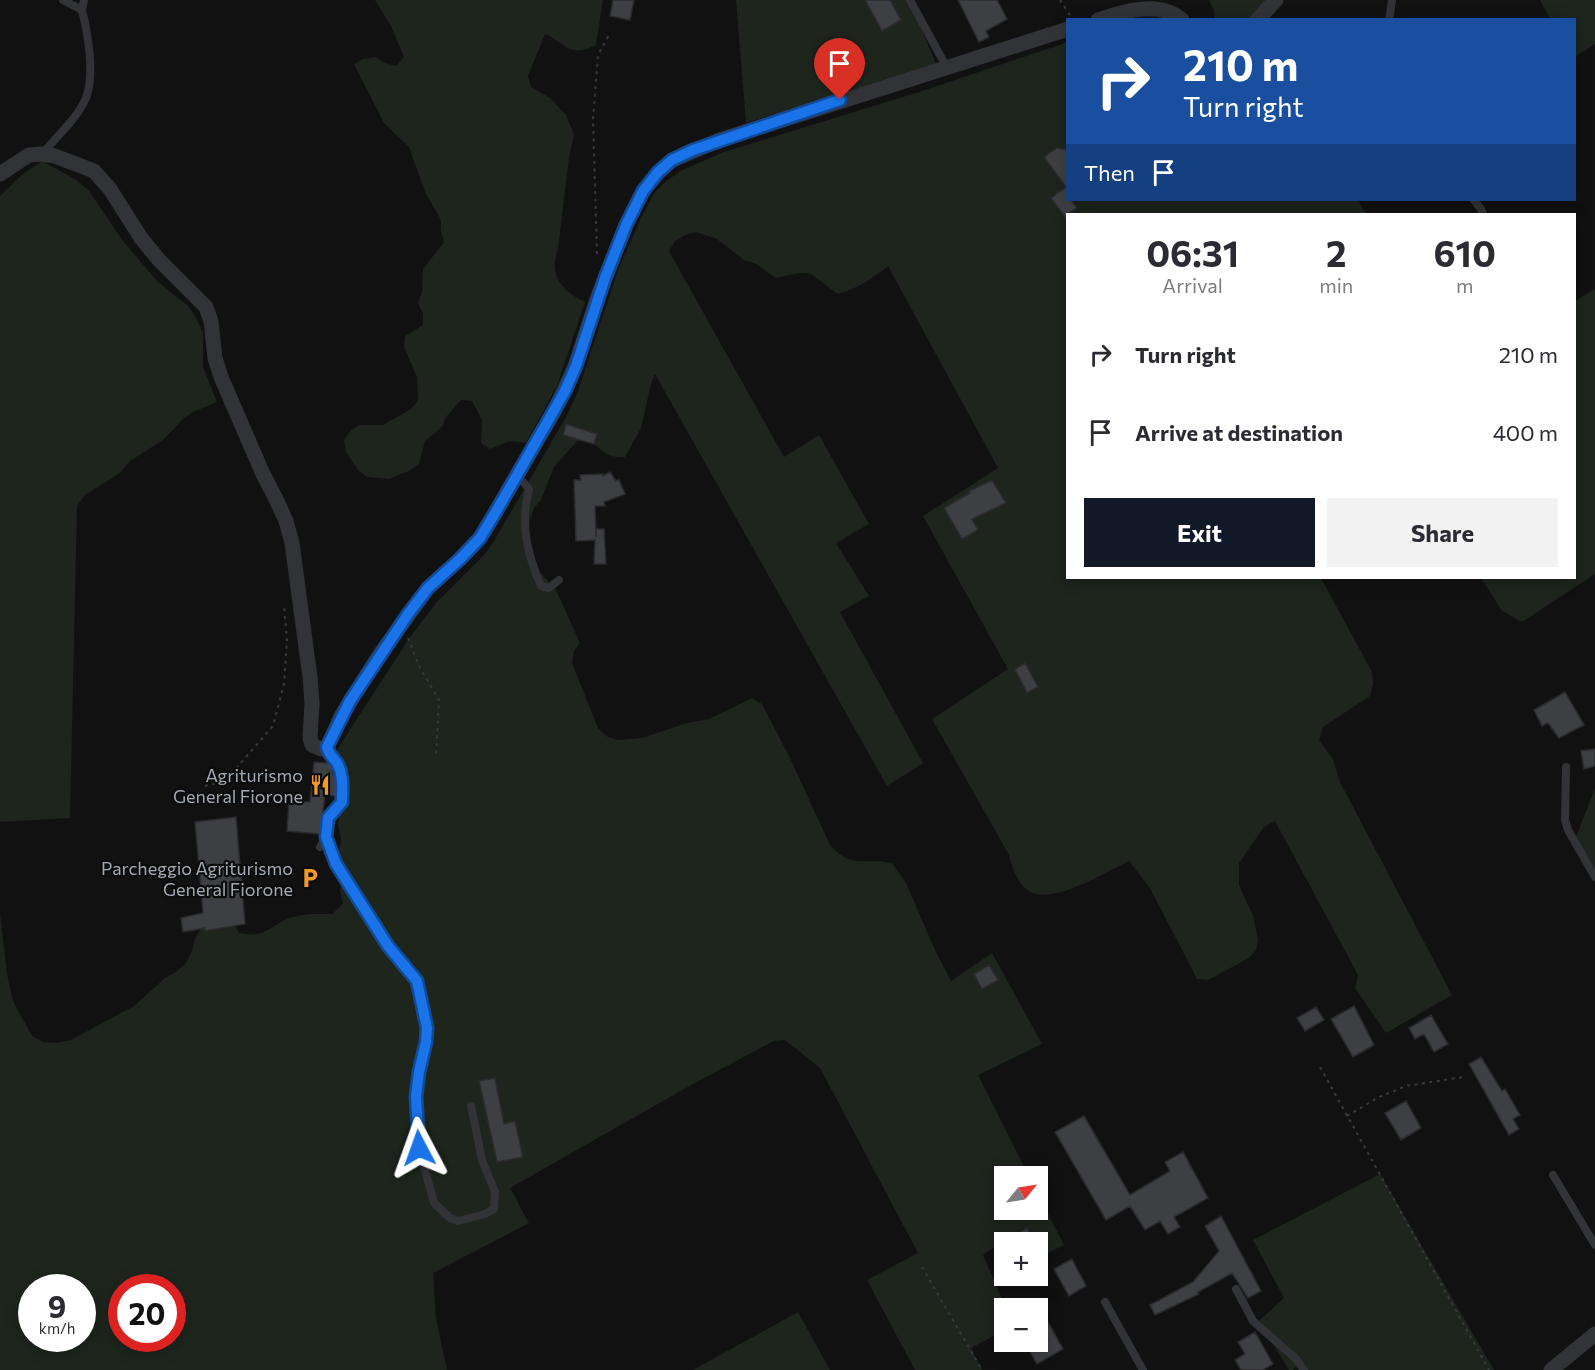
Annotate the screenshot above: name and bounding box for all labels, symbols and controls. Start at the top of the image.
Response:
pin [814,38,865,100]
text: 210 m [1183,38,1298,90]
icon: right [1084,42,1162,120]
icon: arrive [823,47,856,80]
text: Turn right [1183,90,1303,123]
icon: arrive [1147,156,1180,189]
text: Then [1084,159,1135,186]
text: 06:31 [1146,230,1239,274]
text: 2 [1326,230,1346,274]
text: 610 [1433,230,1496,274]
text: Arrival [1162,273,1223,297]
text: min [1319,273,1353,297]
text: m [1456,273,1473,297]
icon: right [1084,338,1117,371]
text: Turn right [1135,341,1236,368]
text: 210 m [1499,341,1558,368]
icon: arrive [1084,416,1117,449]
text: Arrive at destination [1135,419,1343,446]
text: 400 m [1493,419,1558,446]
button: Exit [1084,498,1315,567]
button: Share [1327,498,1558,567]
place label: Agriturismo General Fiorone [173,764,303,807]
restaurant icon: Agriturismo General Fiorone [308,773,332,797]
place label: Parcheggio Agriturismo General Fiorone [101,857,293,900]
parking icon: Parcheggio Agriturismo General Fiorone [298,866,322,890]
position arrow [387,1116,451,1180]
north arrow [994,1166,1048,1220]
map controls [994,1166,1048,1352]
button: + [994,1232,1048,1286]
speed limit sign: 20 [108,1274,186,1352]
text: 9 [48,1287,66,1324]
button: − [994,1298,1048,1352]
text: km/h [39,1319,75,1337]

